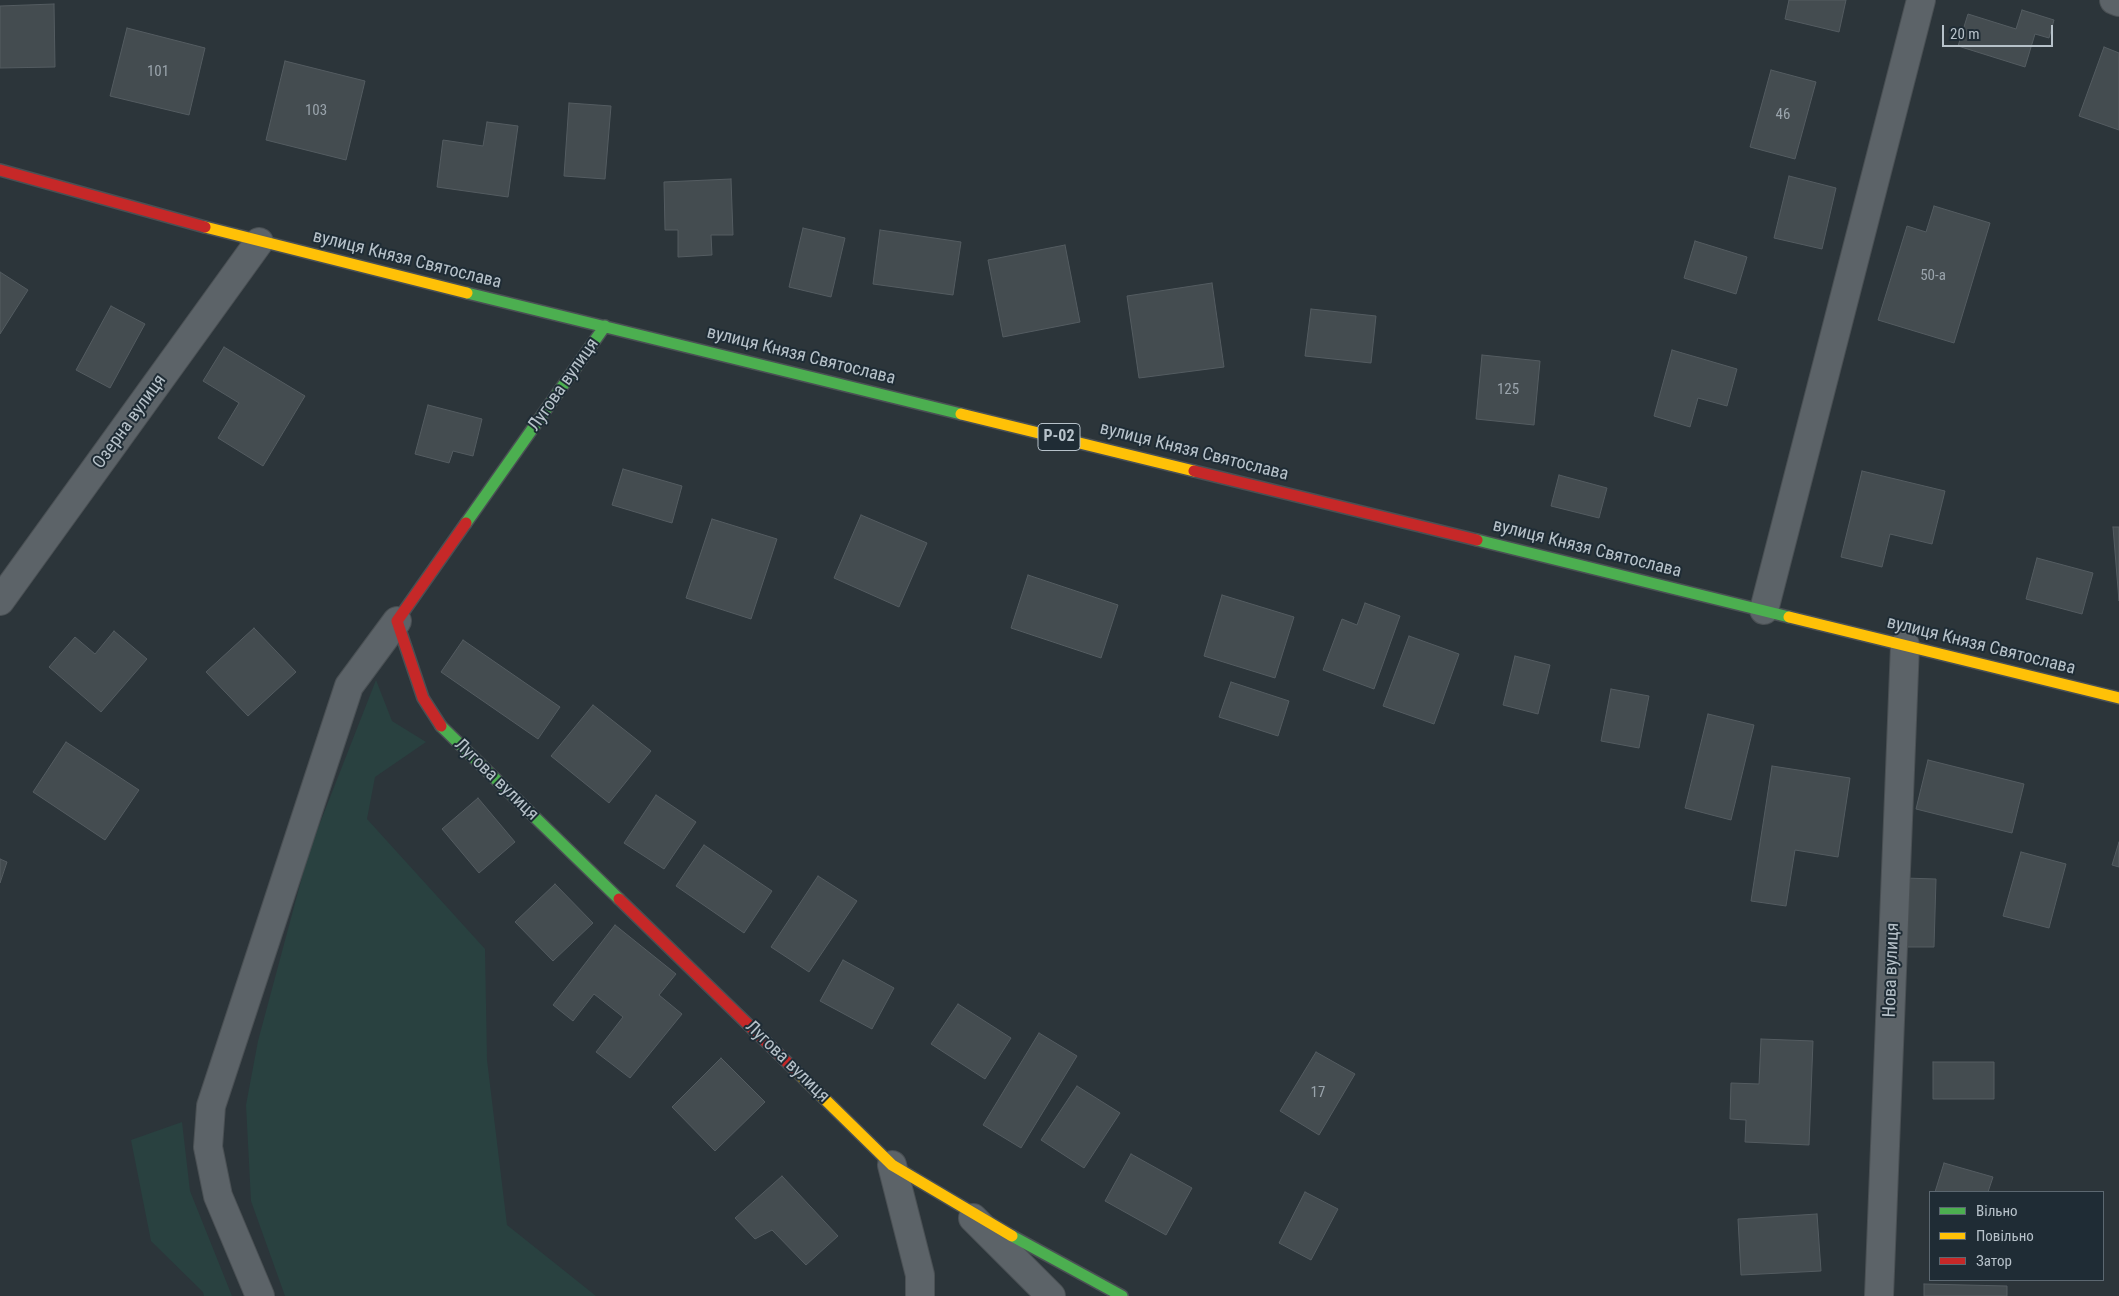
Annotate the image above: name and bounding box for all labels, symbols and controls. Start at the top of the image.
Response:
scale bar [1944,15,2055,47]
text: 20 m [1950,25,1980,43]
house number: 101 [147,63,169,81]
house number: 103 [305,102,327,120]
house number: 46 [1776,106,1790,124]
street label: вулиця Князя Святослава [311,226,503,294]
house number: 50-а [1920,267,1946,285]
street label: вулиця Князя Святослава [705,322,897,390]
street label: Лугова вулиця [524,334,604,436]
street label: Озерна вулиця [89,371,171,473]
house number: 125 [1497,381,1519,399]
street label: вулиця Князя Святослава [1098,418,1290,486]
road number: Р-02 [1038,424,1080,451]
street label: вулиця Князя Святослава [1491,515,1683,583]
street label: вулиця Князя Святослава [1885,612,2077,680]
street label: Лугова вулиця [449,735,543,825]
street label: Нова вулиця [1880,922,1904,1018]
street label: Лугова вулиця [740,1017,834,1107]
house number: 17 [1311,1084,1325,1102]
legend [1929,1191,2104,1281]
text: Вільно [1976,1202,2018,1220]
text: Повільно [1976,1227,2034,1245]
text: Затор [1976,1252,2012,1270]

